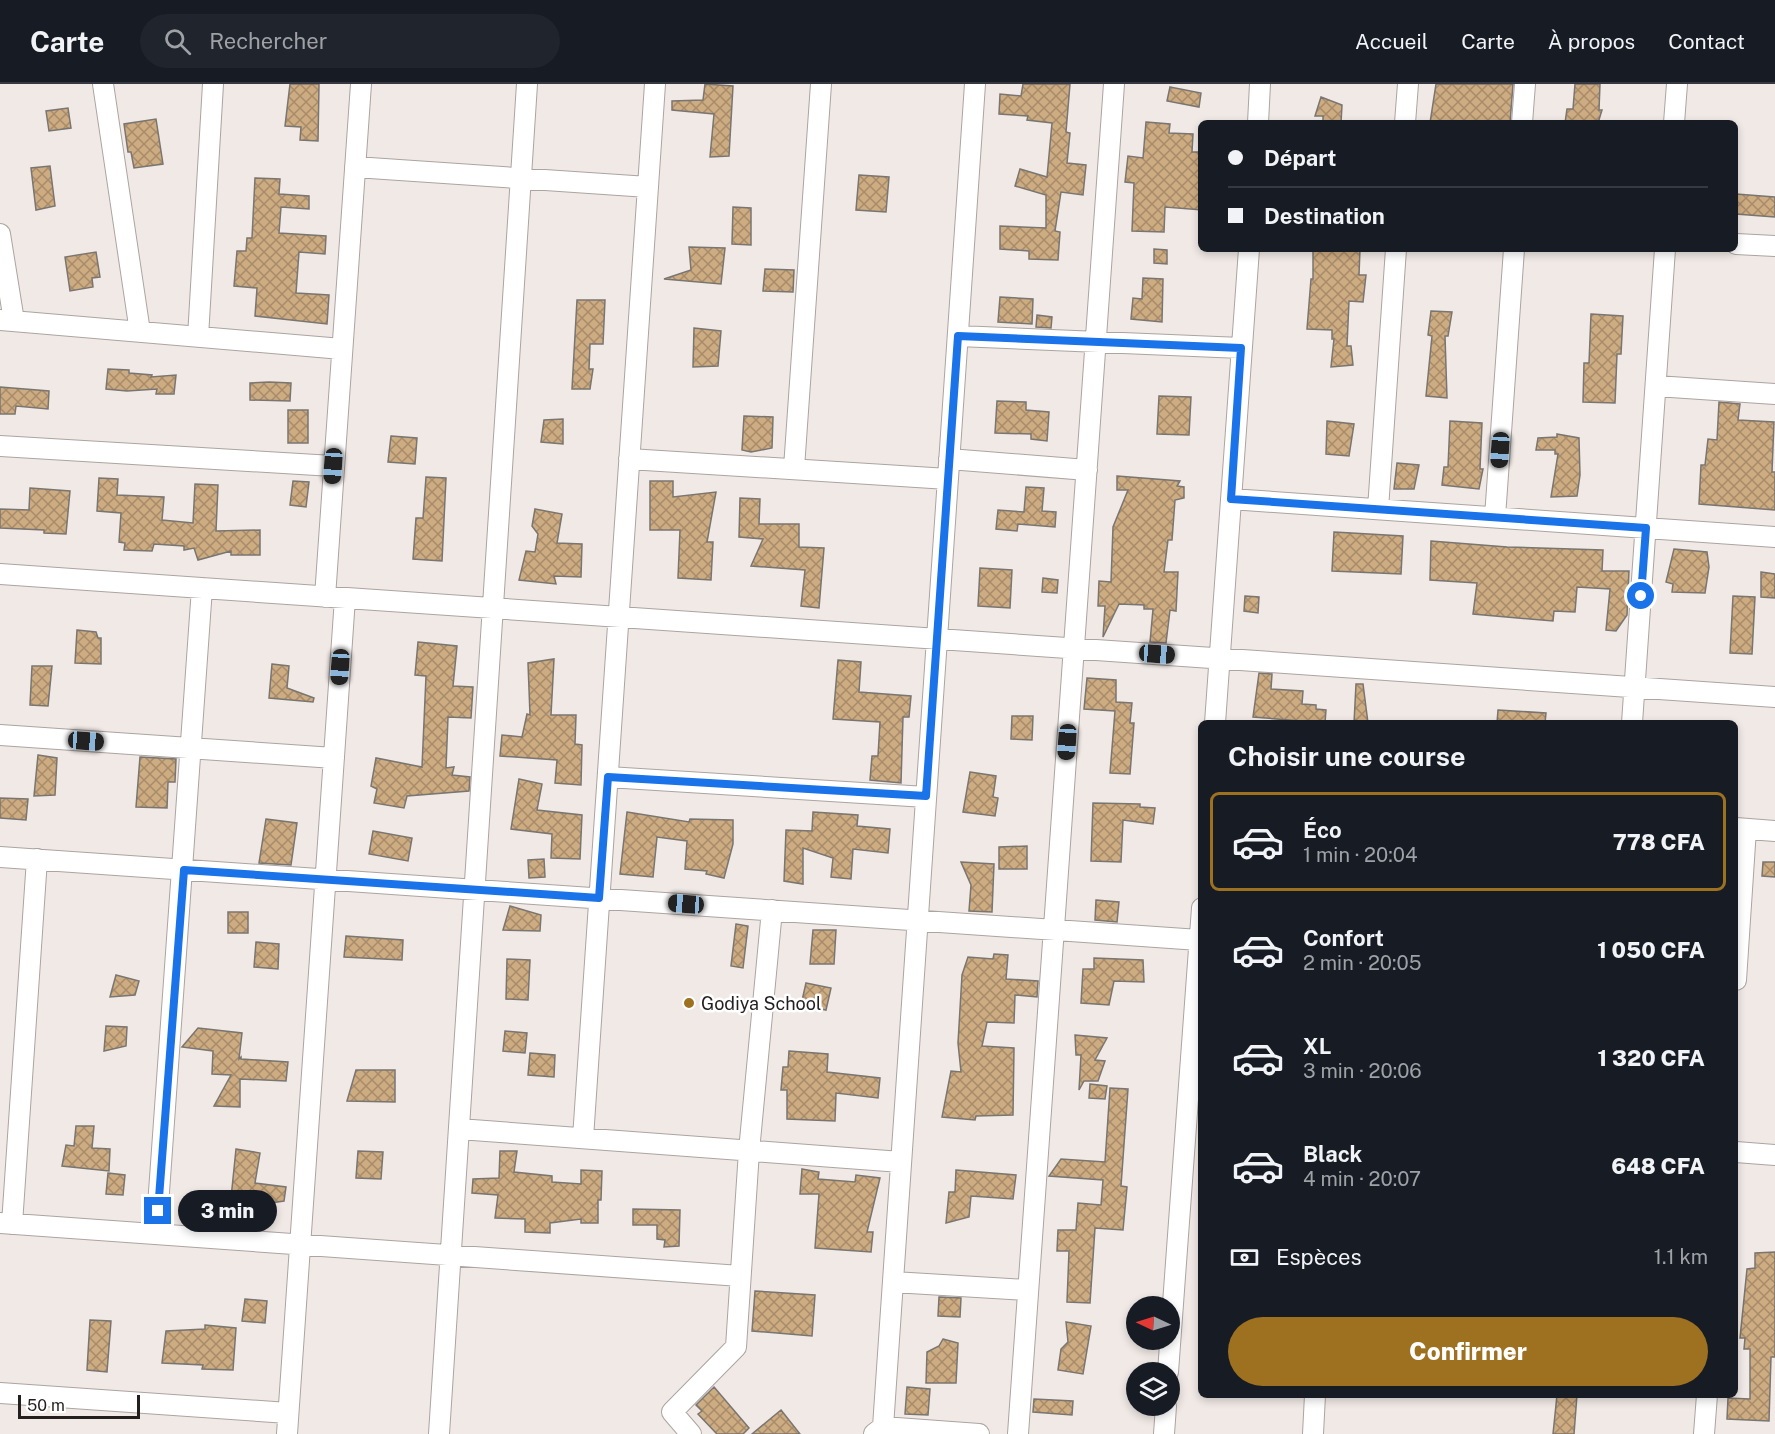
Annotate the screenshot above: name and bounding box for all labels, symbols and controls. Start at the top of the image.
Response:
search box [140,14,560,68]
text: Carte [30,25,104,58]
icon: search [161,25,194,58]
text: Rechercher [209,28,327,54]
text: Accueil [1355,29,1428,54]
text: Carte [1461,29,1515,54]
text: À propos [1548,29,1635,54]
text: Contact [1668,29,1745,54]
text: Départ [1264,145,1336,171]
text: Destination [1264,203,1385,229]
car [1490,431,1510,469]
car [323,447,343,485]
route start [1627,582,1654,609]
car [1138,644,1176,664]
car [330,648,350,686]
car [1057,723,1077,761]
car [67,731,105,751]
text: Choisir une course [1228,740,1466,772]
icon: car [1231,815,1285,869]
text: Éco [1303,817,1342,843]
text: 778 CFA [1613,829,1705,855]
text: 1 min · 20:04 [1303,843,1418,867]
car [667,894,705,914]
icon: car [1231,923,1285,977]
text: Confort [1303,925,1384,951]
text: 1 050 CFA [1597,937,1705,963]
text: 2 min · 20:05 [1303,951,1422,975]
place label: Godiya School [701,993,821,1014]
marker: Godiya School [682,996,696,1010]
icon: car [1231,1031,1285,1085]
text: XL [1303,1033,1331,1059]
text: 1 320 CFA [1598,1045,1705,1071]
text: 3 min · 20:06 [1303,1059,1422,1083]
icon: car [1231,1139,1285,1193]
text: Black [1303,1141,1362,1167]
text: 648 CFA [1611,1153,1705,1179]
text: 4 min · 20:07 [1303,1167,1421,1191]
callout: 3 min [179,1190,278,1232]
route end [144,1197,171,1224]
text: 3 min [201,1199,254,1223]
icon: cash [1228,1241,1261,1274]
text: Espèces [1276,1244,1362,1270]
text: 1.1 km [1654,1245,1708,1269]
north arrow [1126,1296,1180,1350]
map controls [1126,1296,1180,1416]
button: Confirmer [1228,1317,1708,1386]
button: layers [1126,1362,1180,1416]
scale bar [18,1392,140,1420]
text: 50 m [27,1396,65,1415]

